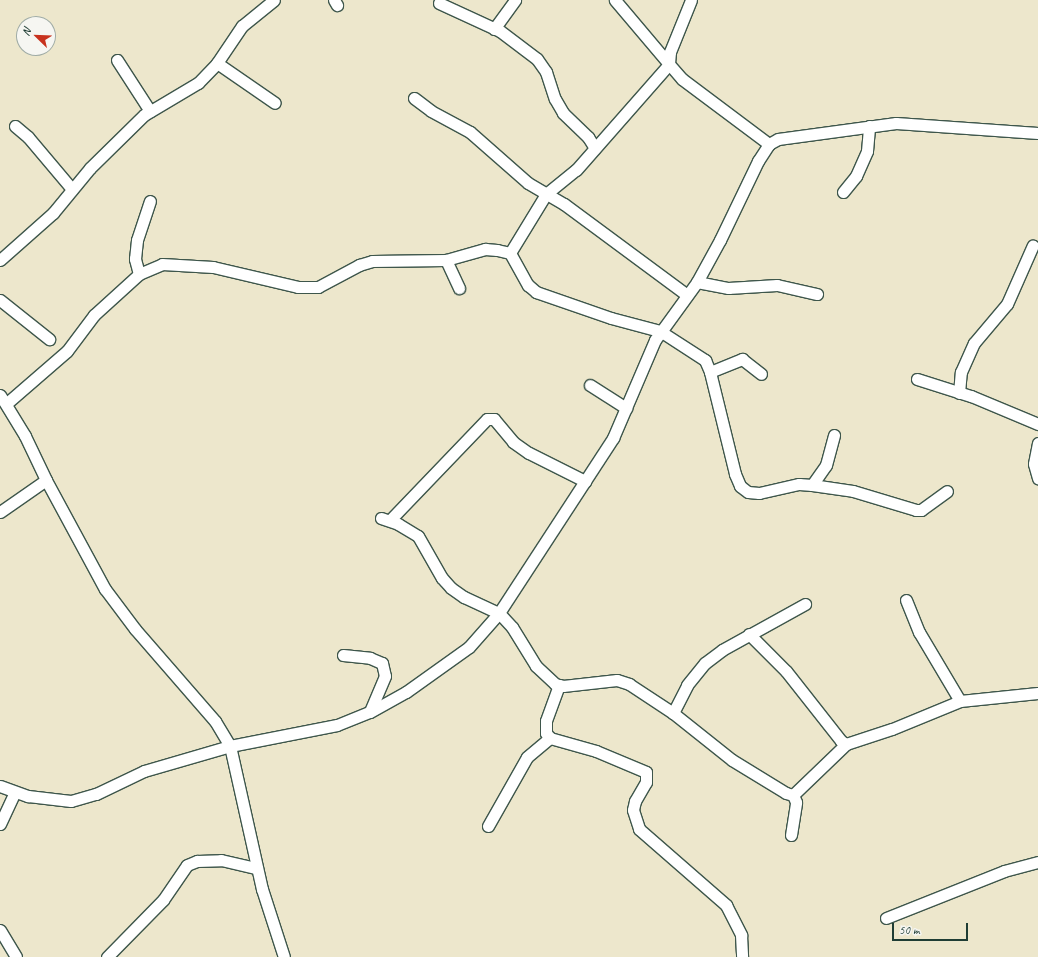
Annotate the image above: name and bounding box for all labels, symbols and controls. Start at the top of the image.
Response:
north arrow [16,16,56,56]
text: N [18,26,34,38]
scale bar [894,915,970,941]
text: 50 m [899,922,919,938]

